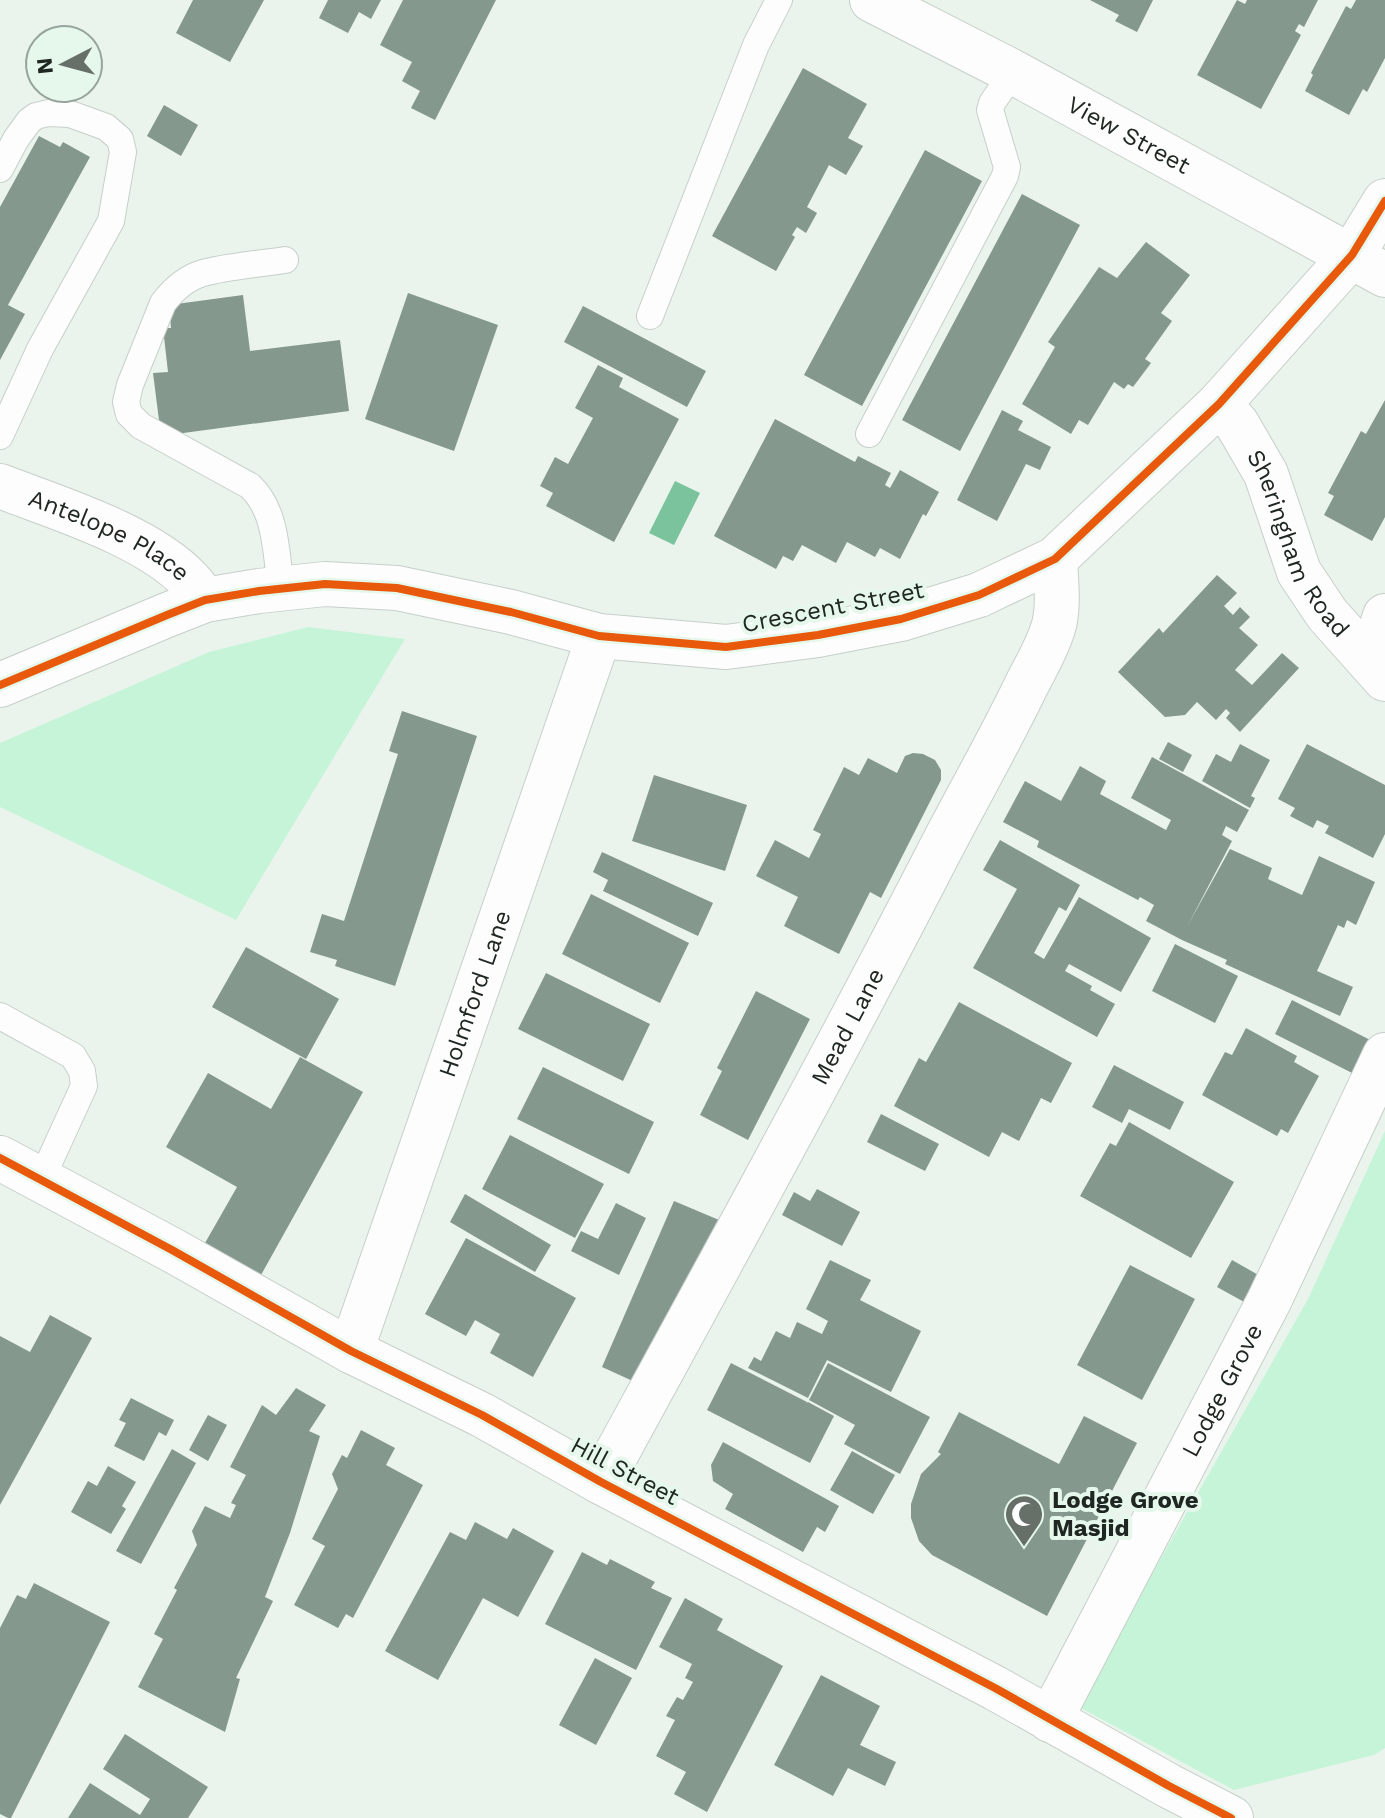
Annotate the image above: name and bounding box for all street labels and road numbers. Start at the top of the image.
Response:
street label: View Street [1062,90,1195,180]
street label: Sheringham Road [1241,445,1355,643]
street label: Antelope Place [25,484,195,587]
street label: Crescent Street [740,576,926,638]
street label: Holmford Lane [433,907,517,1081]
street label: Mead Lane [805,964,890,1089]
street label: Lodge Grove [1176,1319,1269,1461]
street label: Hill Street [566,1431,684,1511]

